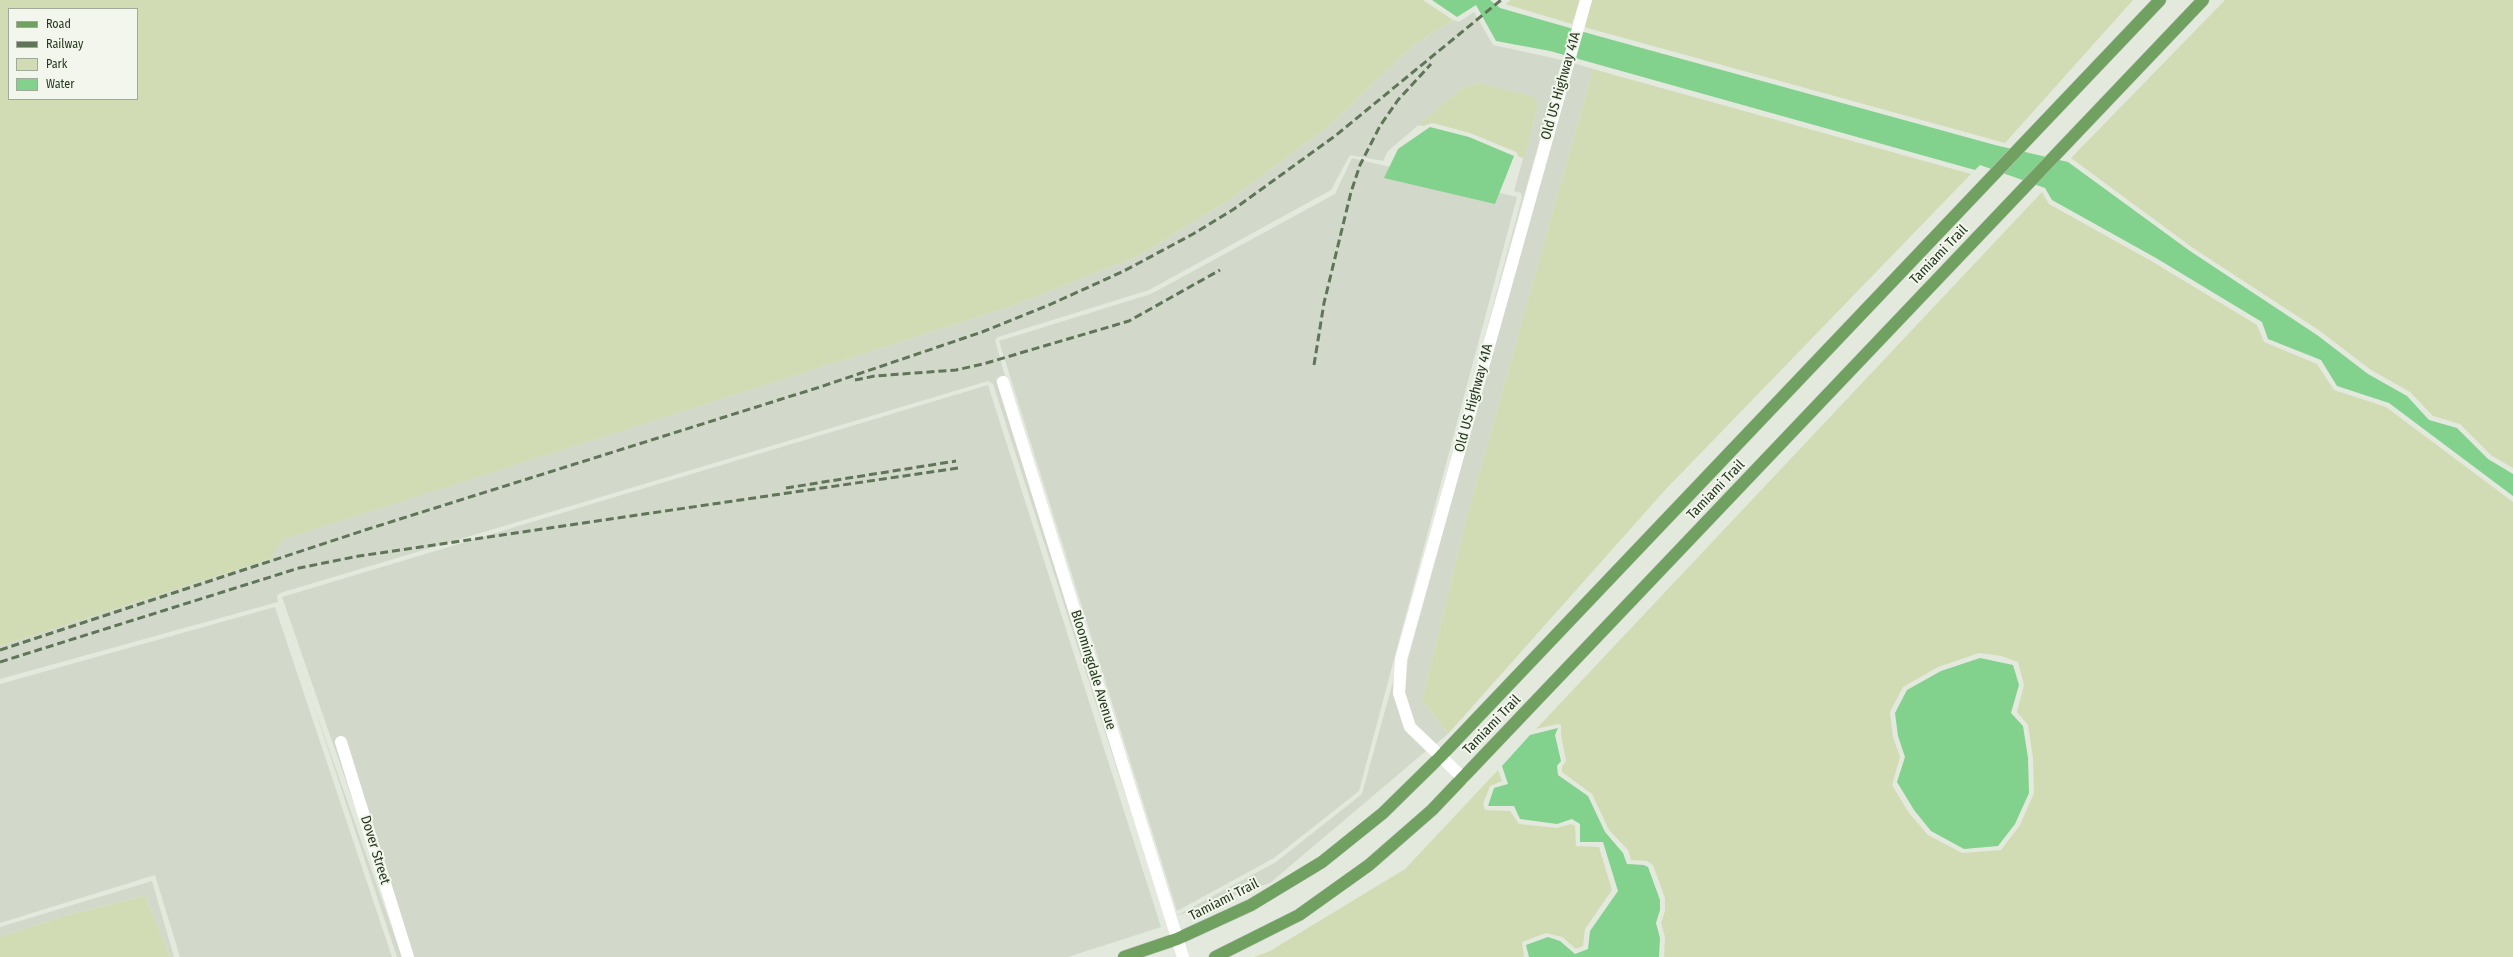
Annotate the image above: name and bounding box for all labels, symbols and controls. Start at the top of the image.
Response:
legend [8,8,138,100]
text: Road [46,17,71,31]
street label: Old US Highway 41A [1538,30,1584,142]
text: Railway [46,37,83,51]
text: Park [46,57,67,71]
text: Water [46,77,74,91]
street label: Tamiami Trail [1907,222,1971,288]
street label: Old US Highway 41A [1451,342,1497,454]
street label: Tamiami Trail [1684,457,1748,523]
street label: Bloomingdale Avenue [1067,608,1119,732]
street label: Tamiami Trail [1460,692,1524,758]
street label: Dover Street [357,814,393,886]
street label: Tamiami Trail [1186,875,1262,925]

